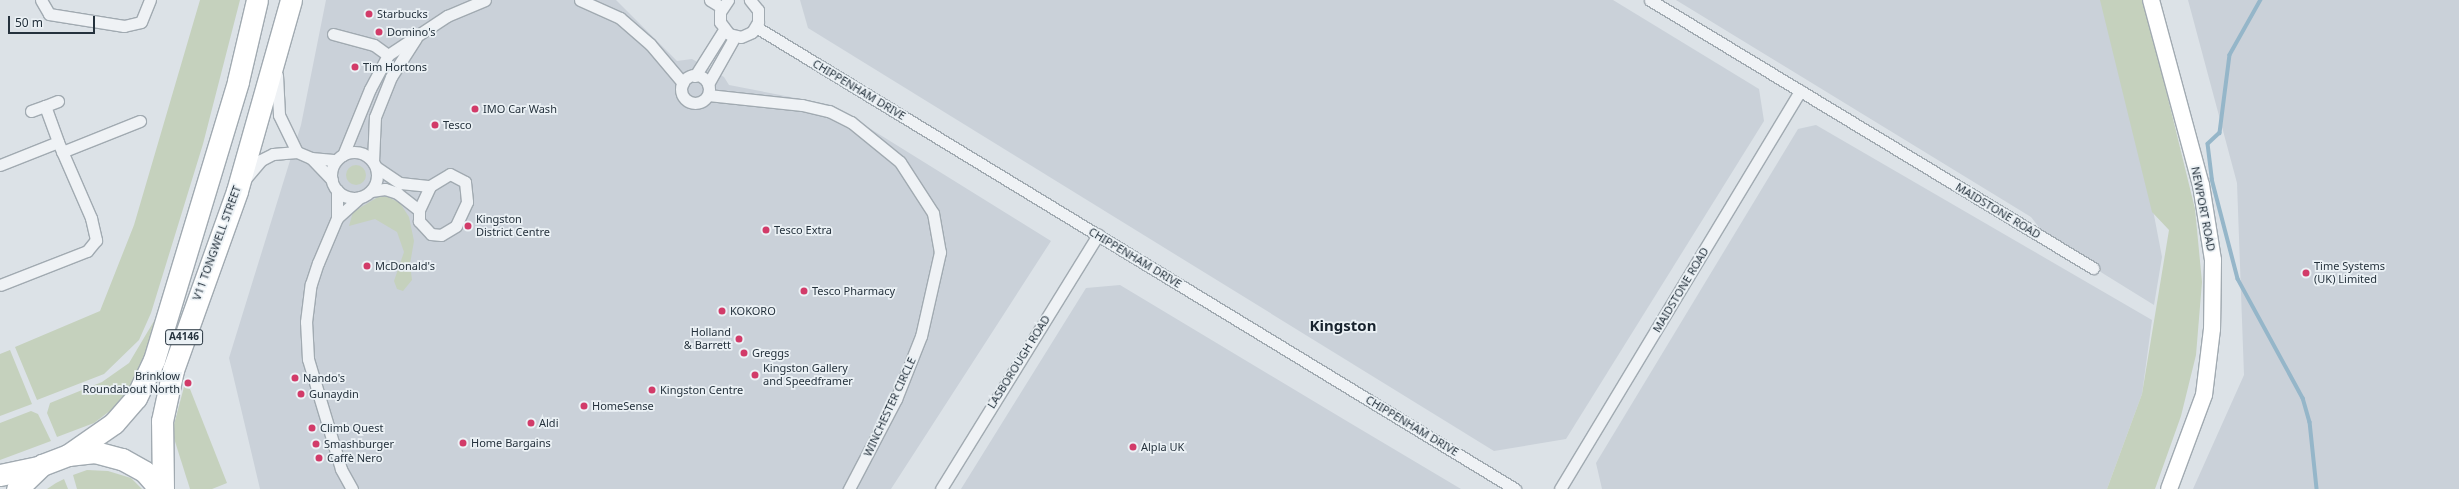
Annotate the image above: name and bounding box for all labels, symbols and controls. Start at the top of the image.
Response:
place label: Starbucks [377,7,428,21]
scale bar [10,8,97,34]
marker: Starbucks [364,9,374,19]
text: 50 m [15,14,43,31]
place label: Domino's [387,25,436,39]
marker: Domino's [374,27,384,37]
street label: CHIPPENHAM DRIVE [810,57,908,123]
place label: Tim Hortons [363,60,427,74]
marker: Tim Hortons [350,62,360,72]
place label: IMO Car Wash [483,102,557,116]
marker: IMO Car Wash [470,104,480,114]
place label: Tesco [443,118,472,132]
marker: Tesco [430,120,440,130]
street label: NEWPORT ROAD [2188,166,2218,252]
street label: MAIDSTONE ROAD [1953,180,2043,242]
street label: V11 TONGWELL STREET [190,184,244,302]
place label: Kingston District Centre [476,213,550,239]
marker: Kingston District Centre [463,221,473,231]
place label: Tesco Extra [774,223,832,237]
marker: Tesco Extra [761,225,771,235]
street label: CHIPPENHAM DRIVE [1086,225,1184,291]
street label: MAIDSTONE ROAD [1650,245,1712,335]
place label: McDonald's [375,259,435,273]
place label: Time Systems (UK) Limited [2314,260,2385,286]
marker: McDonald's [362,261,372,271]
marker: Time Systems (UK) Limited [2301,268,2311,278]
place label: Tesco Pharmacy [812,284,895,298]
marker: Tesco Pharmacy [799,286,809,296]
place label: KOKORO [730,304,776,318]
marker: KOKORO [717,306,727,316]
street label: LASBOROUGH ROAD [985,313,1053,411]
district label: Kingston [1310,317,1376,335]
place label: Holland & Barrett [684,326,731,352]
road number: A4146 [165,329,203,345]
marker: Holland & Barrett [734,334,744,344]
place label: Greggs [752,346,789,360]
marker: Greggs [739,348,749,358]
street label: WINCHESTER CIRCLE [861,355,919,459]
place label: Kingston Gallery and Speedframer [763,362,853,388]
place label: Brinklow Roundabout North [83,370,180,396]
marker: Kingston Gallery and Speedframer [750,370,760,380]
place label: Nando's [303,371,345,385]
marker: Nando's [290,373,300,383]
marker: Brinklow Roundabout North [183,378,193,388]
place label: Kingston Centre [660,383,743,397]
marker: Kingston Centre [647,385,657,395]
place label: Gunaydin [309,387,359,401]
marker: Gunaydin [296,389,306,399]
street label: CHIPPENHAM DRIVE [1363,393,1461,459]
place label: HomeSense [592,399,654,413]
marker: HomeSense [579,401,589,411]
place label: Aldi [539,416,558,430]
marker: Aldi [526,418,536,428]
place label: Climb Quest [320,421,383,435]
marker: Climb Quest [307,423,317,433]
place label: Home Bargains [471,436,551,450]
place label: Smashburger [324,437,394,451]
marker: Home Bargains [458,438,468,448]
marker: Smashburger [311,439,321,449]
place label: Alpla UK [1141,440,1184,454]
marker: Alpla UK [1128,442,1138,452]
place label: Caffè Nero [327,451,382,465]
marker: Caffè Nero [314,453,324,463]

